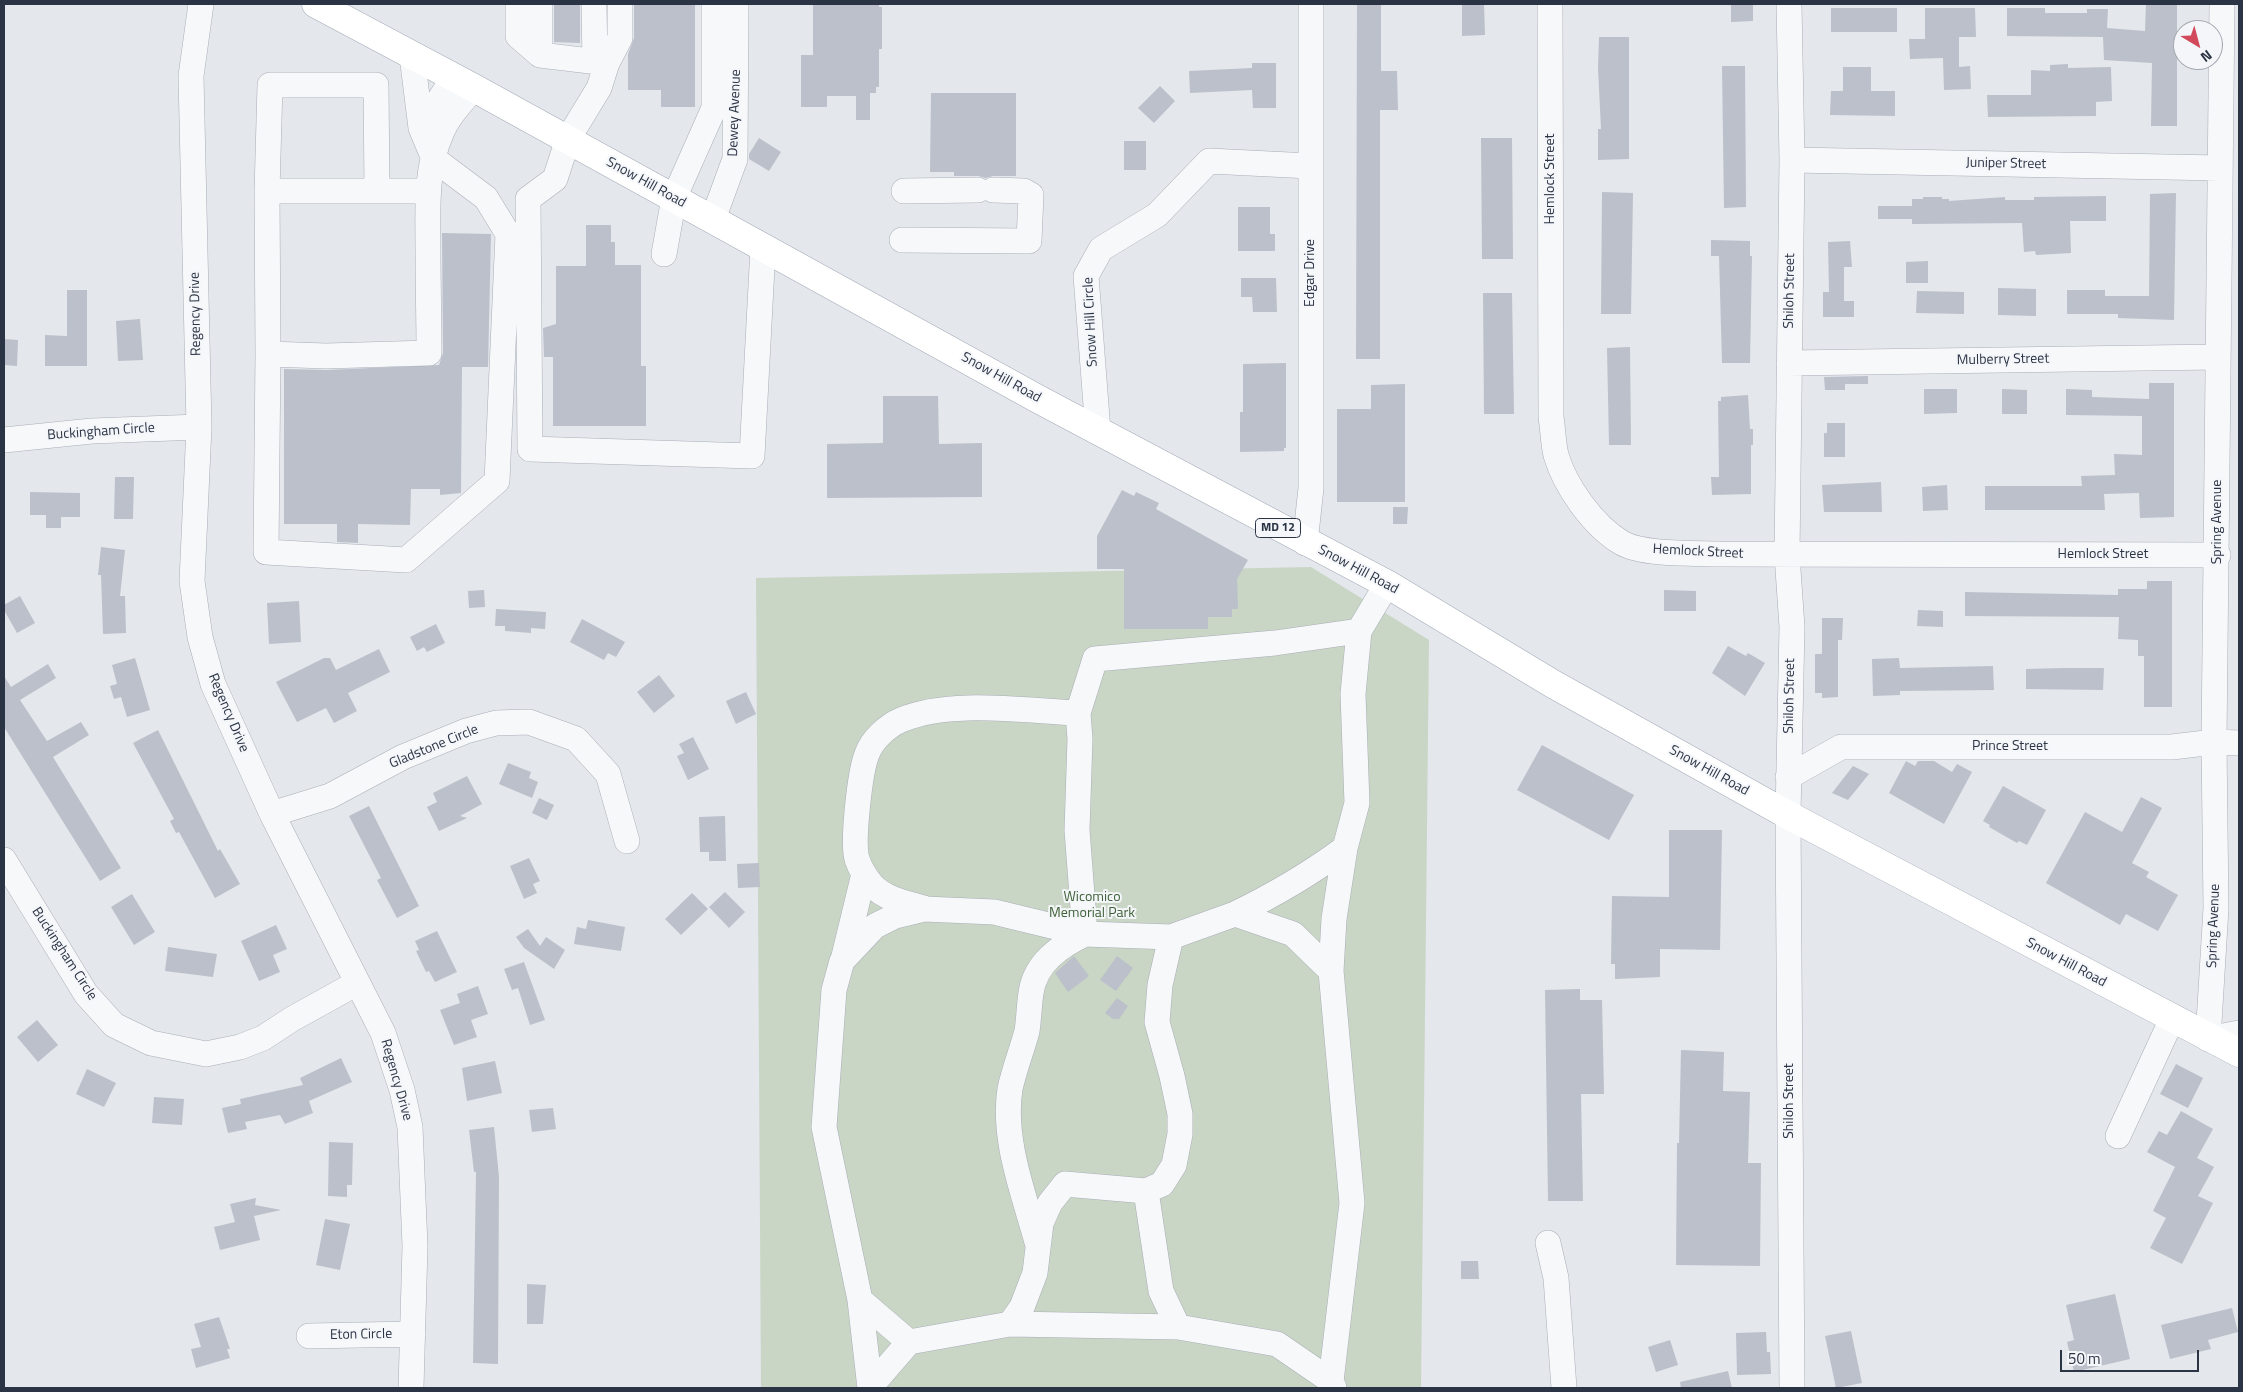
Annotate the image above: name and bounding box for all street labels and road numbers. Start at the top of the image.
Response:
street label: Dewey Avenue [725,69,745,157]
street label: Hemlock Street [1543,134,1559,224]
street label: Snow Hill Road [603,154,689,212]
street label: Juniper Street [1966,155,2046,173]
street label: Edgar Drive [1303,239,1319,307]
street label: Shiloh Street [1781,253,1799,329]
street label: Regency Drive [187,272,205,356]
street label: Snow Hill Circle [1080,277,1102,367]
street label: Snow Hill Road [958,349,1044,407]
street label: Mulberry Street [1957,351,2049,369]
street label: Buckingham Circle [47,420,155,444]
street label: Spring Avenue [2210,480,2226,564]
road number: MD 12 [1256,518,1300,538]
street label: Hemlock Street [1652,541,1744,563]
street label: Snow Hill Road [1315,542,1401,598]
street label: Hemlock Street [2058,547,2148,563]
street label: Shiloh Street [1781,658,1799,734]
street label: Regency Drive [204,671,252,755]
street label: Gladstone Circle [387,722,481,772]
street label: Prince Street [1972,739,2048,755]
street label: Snow Hill Road [1666,742,1752,800]
street label: Spring Avenue [2204,884,2224,968]
street label: Buckingham Circle [28,904,100,1004]
street label: Snow Hill Road [2023,935,2109,991]
street label: Regency Drive [376,1037,416,1123]
street label: Shiloh Street [1782,1063,1798,1139]
street label: Eton Circle [330,1326,392,1344]

